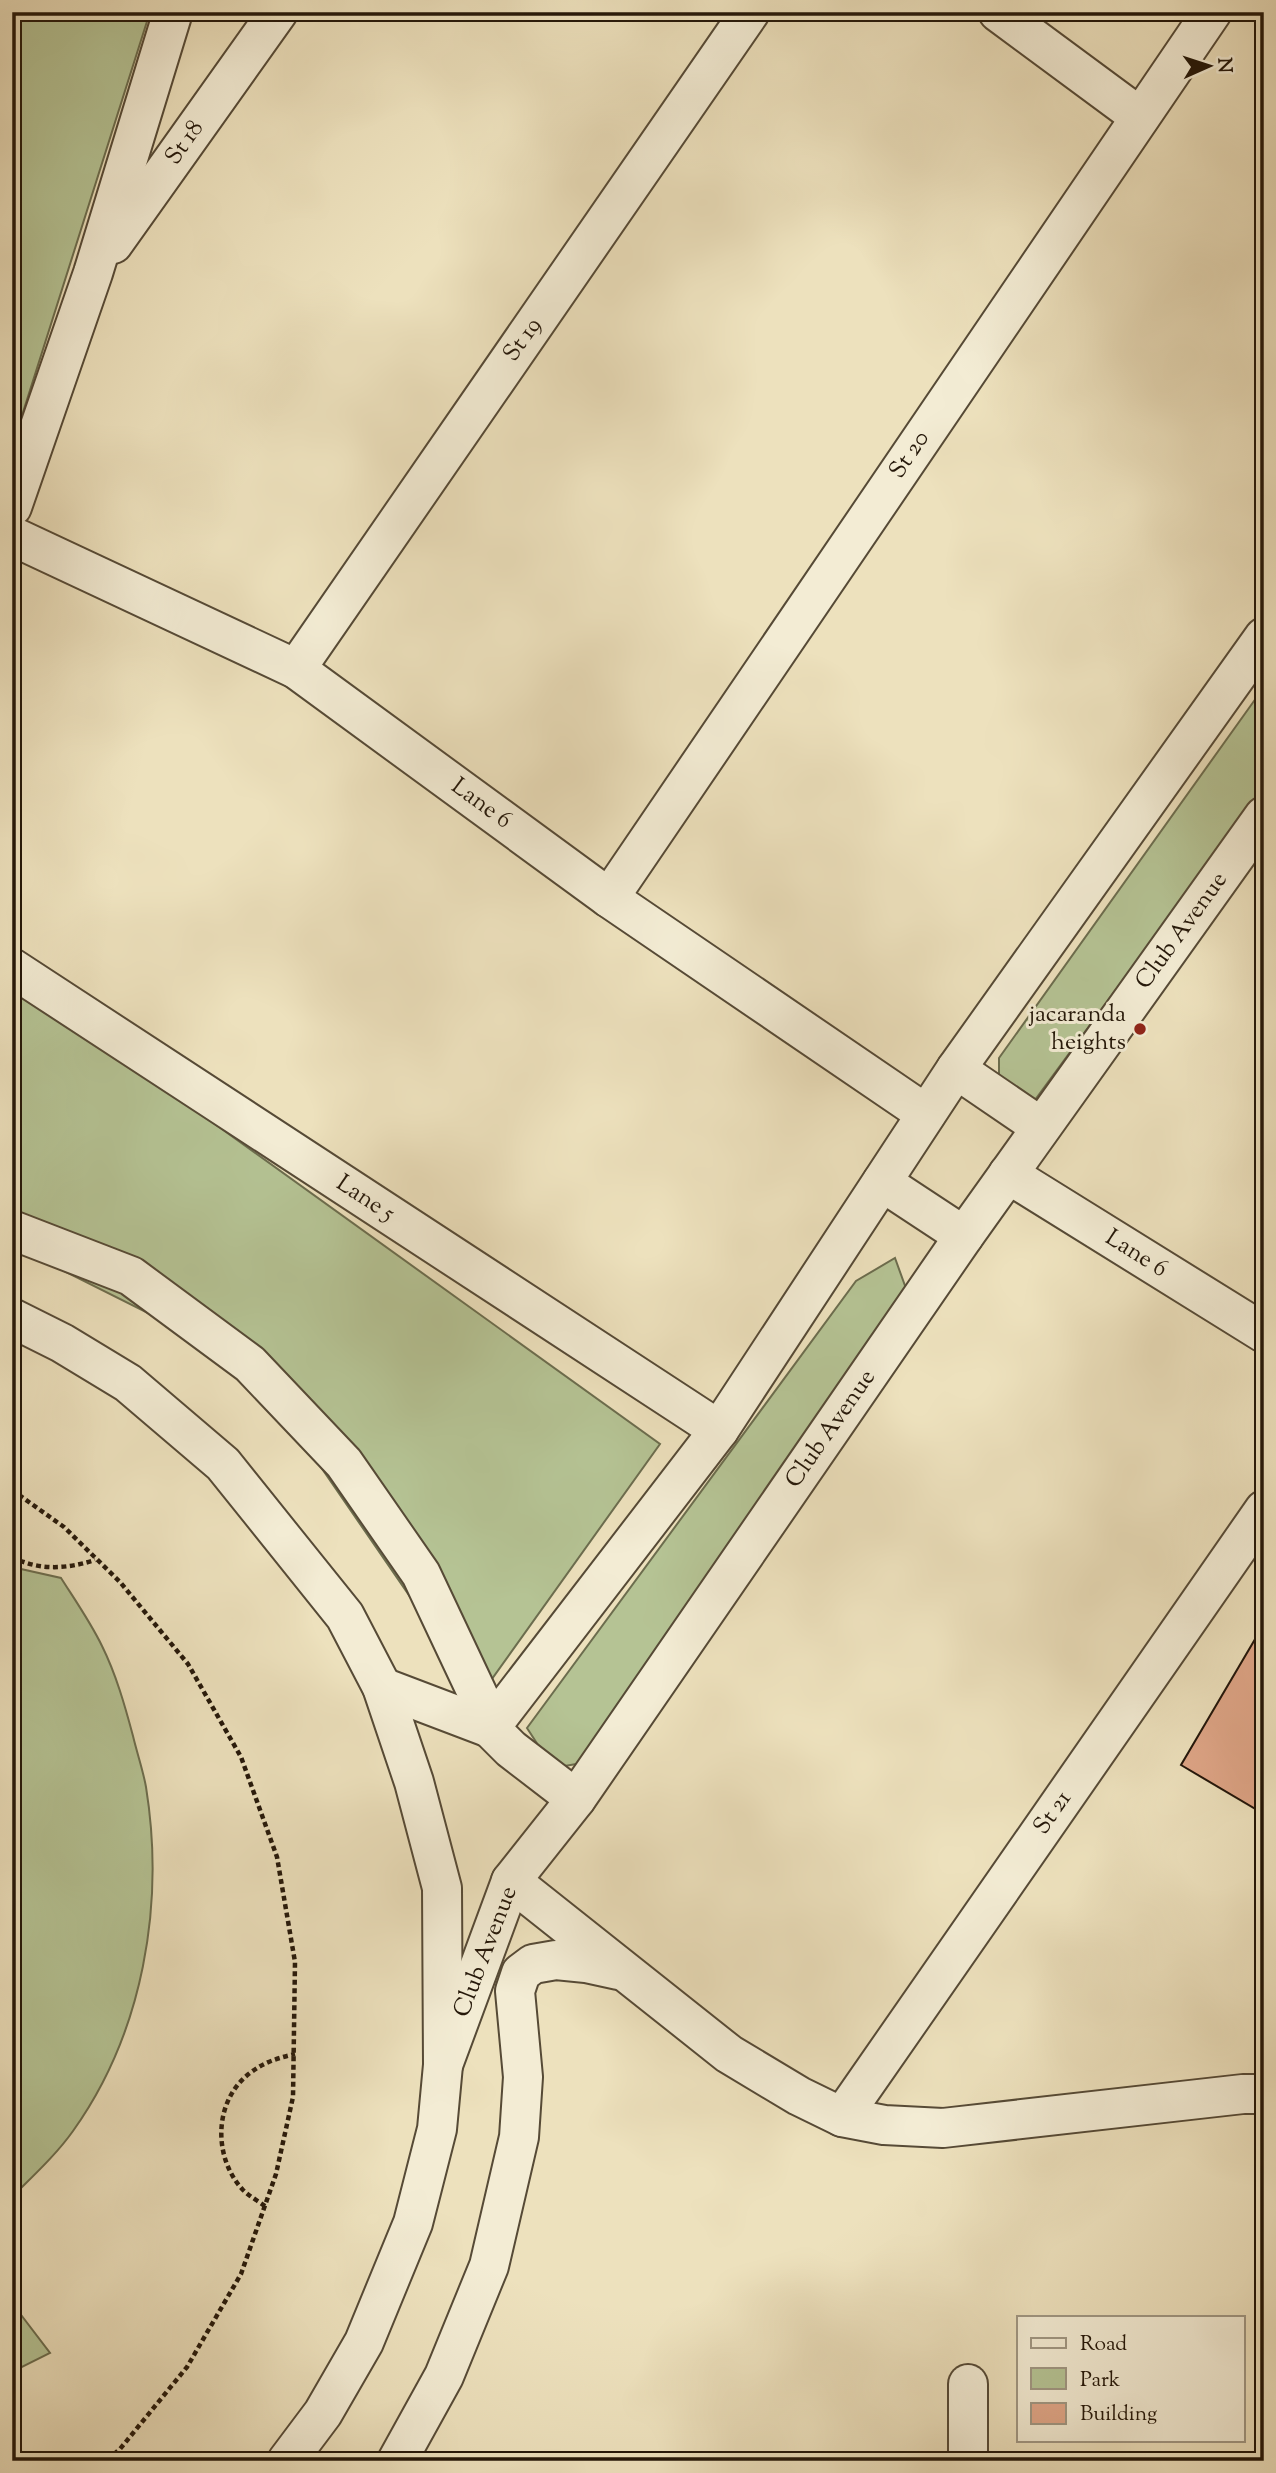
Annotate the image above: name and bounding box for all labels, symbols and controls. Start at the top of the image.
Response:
north arrow [1174,32,1244,102]
text: N [1210,57,1237,74]
street label: St 18 [157,114,213,172]
street label: St 19 [496,311,550,369]
street label: St 20 [881,424,939,486]
street label: Lane 6 [444,770,518,838]
street label: Club Avenue [1128,865,1236,997]
place label: jacaranda heights [1028,998,1126,1060]
marker: jacaranda heights [1132,1021,1148,1037]
street label: Lane 5 [329,1167,401,1231]
street label: Lane 6 [1098,1222,1174,1286]
street label: Club Avenue [778,1363,884,1495]
street label: St 21 [1026,1784,1080,1842]
street label: Club Avenue [445,1882,527,2022]
legend [1017,2316,1244,2442]
text: Road [1080,2330,1127,2360]
text: Park [1080,2366,1121,2396]
text: Building [1080,2400,1157,2430]

